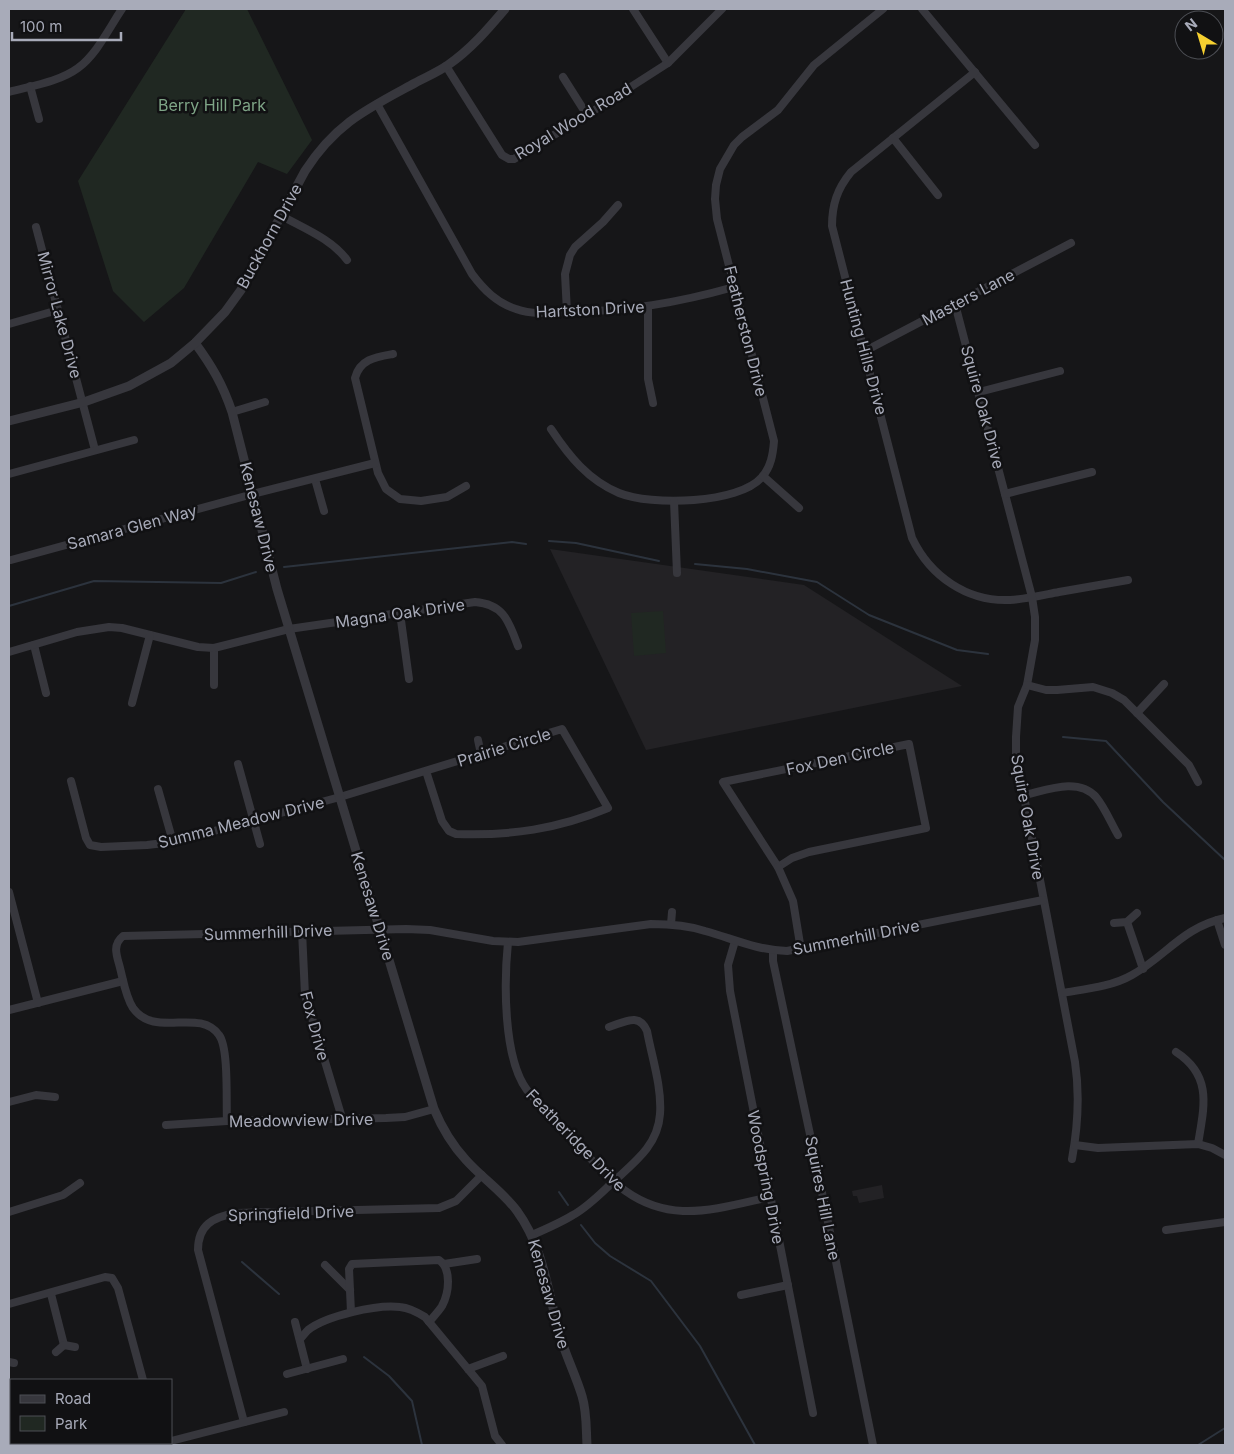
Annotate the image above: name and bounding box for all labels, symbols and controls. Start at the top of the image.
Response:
scale bar [12,10,121,42]
north arrow [1174,10,1224,60]
text: N [1181,14,1200,34]
text: 100 m [20,17,62,36]
street label: Royal Wood Road [511,78,635,164]
park label: Berry Hill Park [158,95,266,115]
street label: Buckhorn Drive [232,180,306,292]
street label: Mirror Lake Drive [33,249,87,381]
street label: Featherston Drive [720,264,772,398]
street label: Masters Lane [918,264,1018,330]
street label: Hunting Hills Drive [836,277,892,417]
street label: Hartston Drive [535,296,645,322]
street label: Squire Oak Drive [957,343,1009,471]
street label: Kenesaw Drive [236,460,282,574]
street label: Samara Glen Way [65,500,199,554]
street label: Magna Oak Drive [334,594,466,632]
street label: Prairie Circle [455,723,553,771]
street label: Fox Den Circle [784,737,896,779]
street label: Squire Oak Drive [1007,753,1049,881]
street label: Summa Meadow Drive [156,792,326,852]
street label: Kenesaw Drive [347,849,399,963]
street label: Summerhill Drive [791,915,921,959]
street label: Summerhill Drive [203,920,333,944]
street label: Fox Drive [296,989,334,1063]
street label: Featheridge Drive [522,1085,630,1195]
street label: Woodspring Drive [743,1108,789,1246]
street label: Meadowview Drive [229,1109,373,1131]
street label: Squires Hill Lane [801,1134,845,1262]
street label: Springfield Drive [227,1201,355,1225]
street label: Kenesaw Drive [524,1237,574,1351]
legend [10,1379,172,1444]
text: Road [55,1389,91,1408]
text: Park [55,1414,88,1433]

